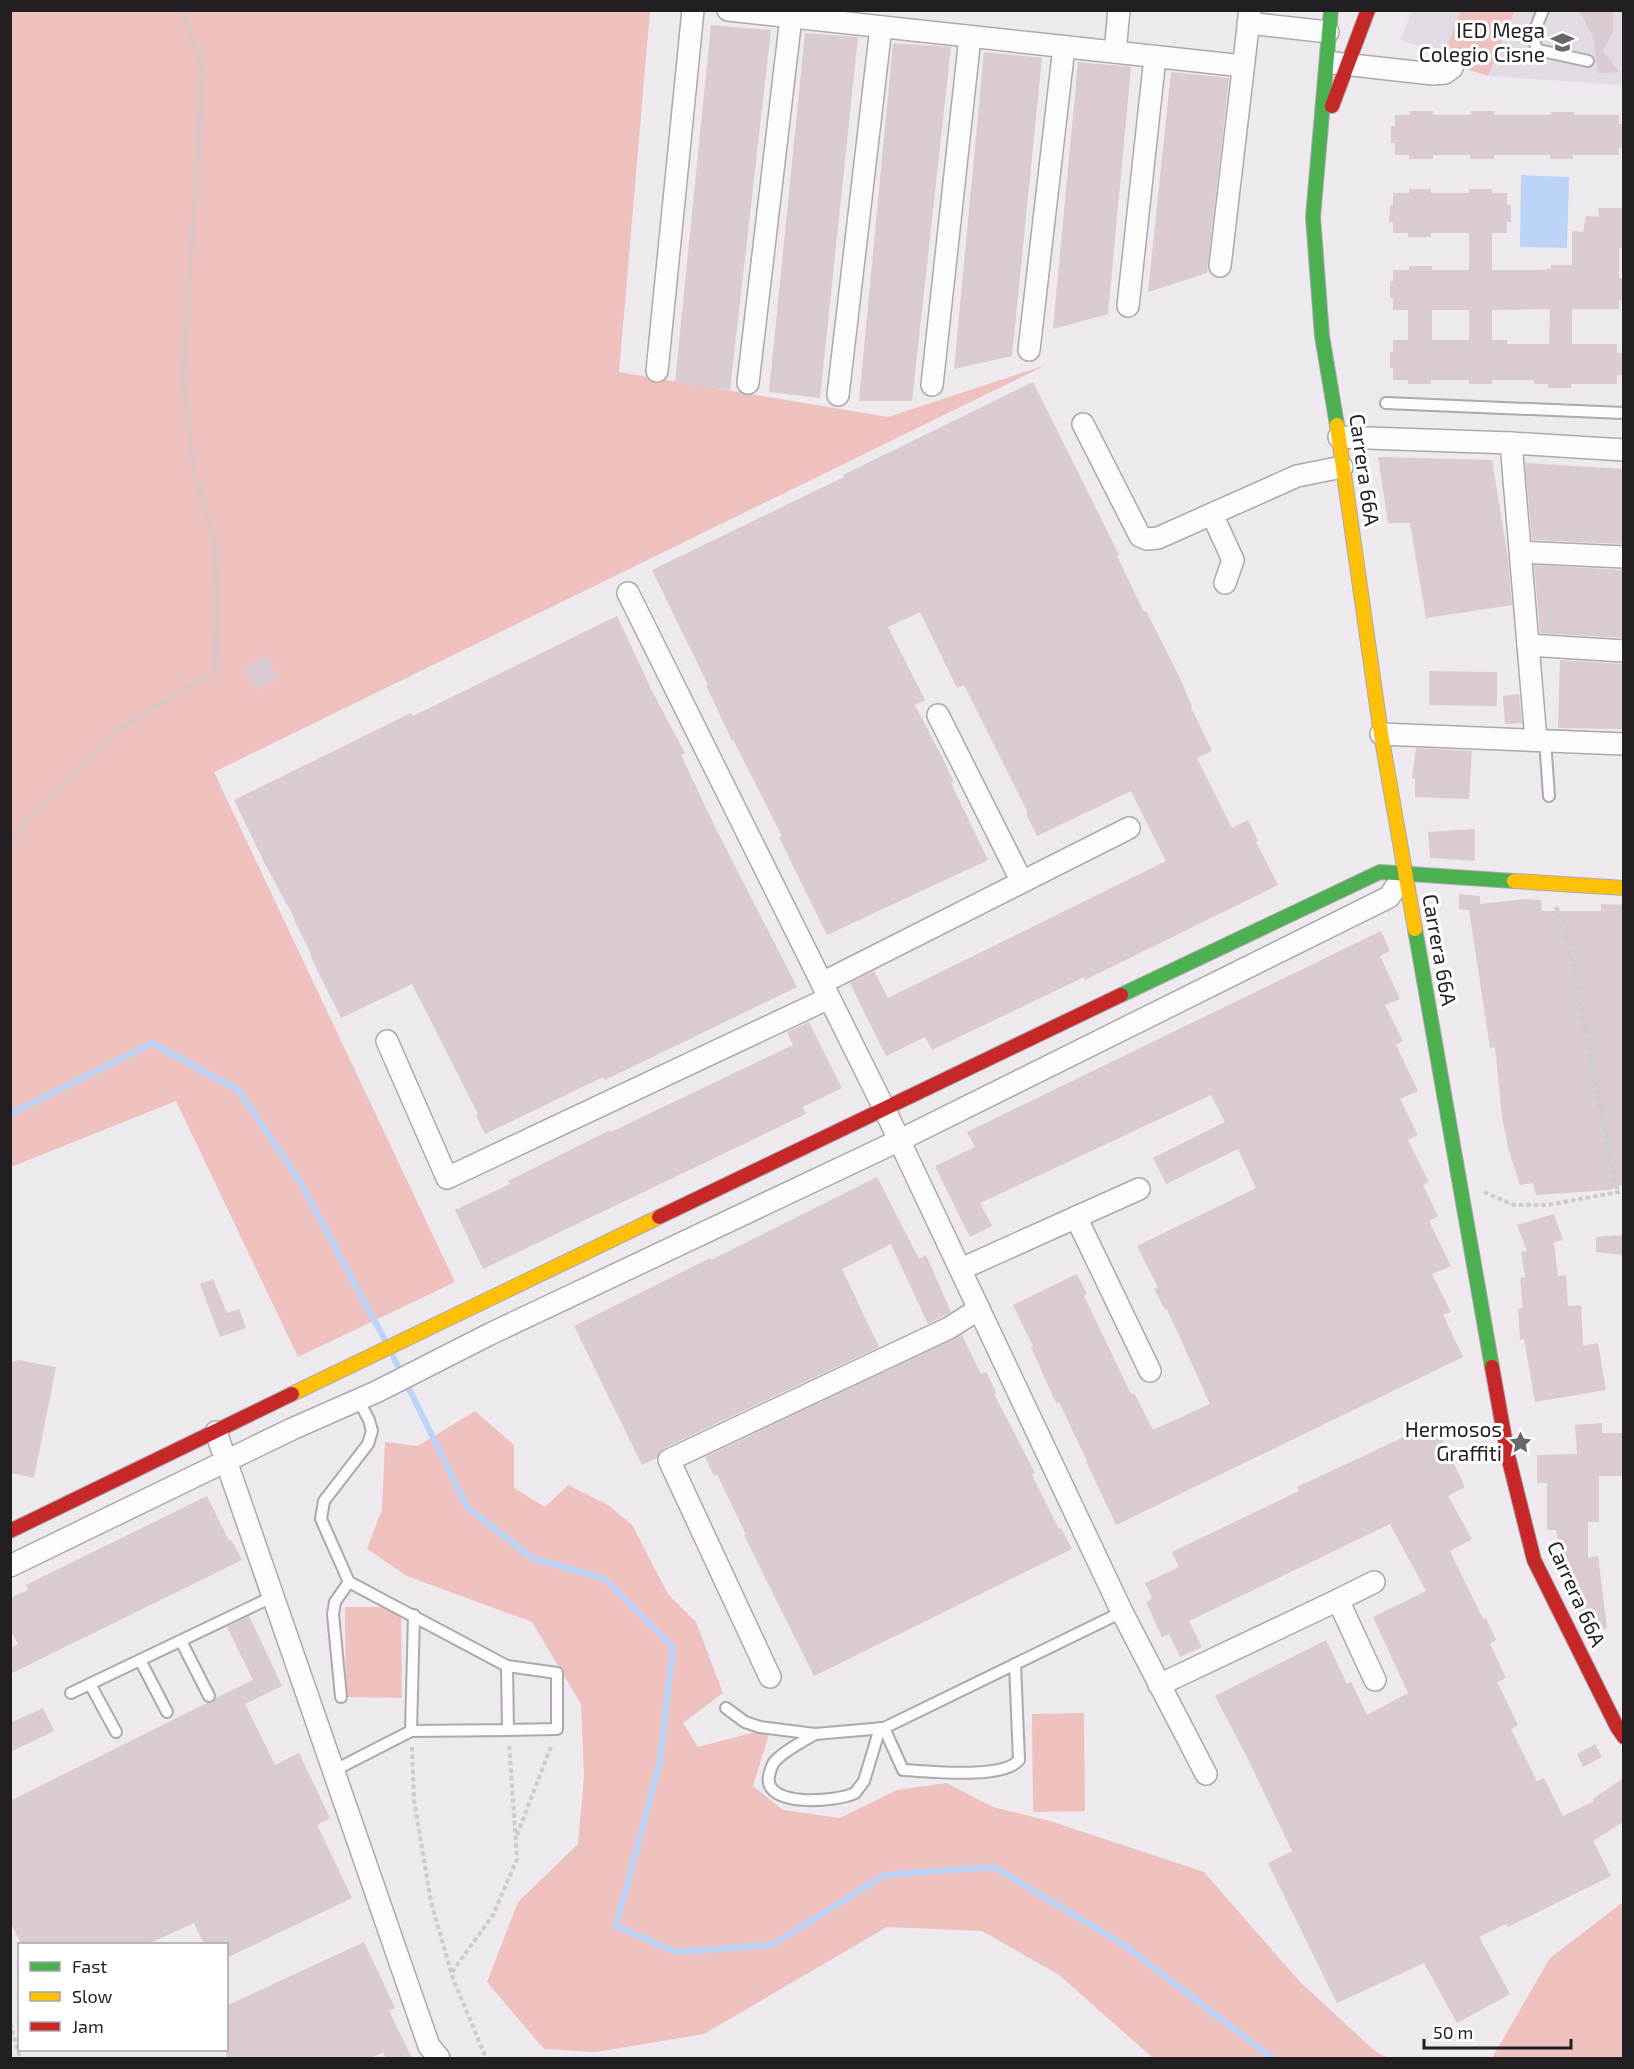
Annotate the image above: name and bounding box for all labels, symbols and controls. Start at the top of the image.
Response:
place label: IED Mega Colegio Cisne [1419,17,1545,66]
school or university icon: IED Mega Colegio Cisne [1550,30,1576,56]
street label: Carrera 66A [1345,412,1386,528]
street label: Carrera 66A [1418,892,1463,1008]
place label: Hermosos Graffiti [1405,1416,1502,1465]
place icon: Hermosos Graffiti [1507,1429,1533,1455]
street label: Carrera 66A [1543,1537,1612,1650]
legend [18,1943,228,2051]
text: Fast [72,1955,107,1977]
text: Slow [72,1985,113,2007]
scale bar [1424,2012,1571,2050]
text: Jam [72,2015,104,2037]
text: 50 m [1433,2021,1473,2043]

